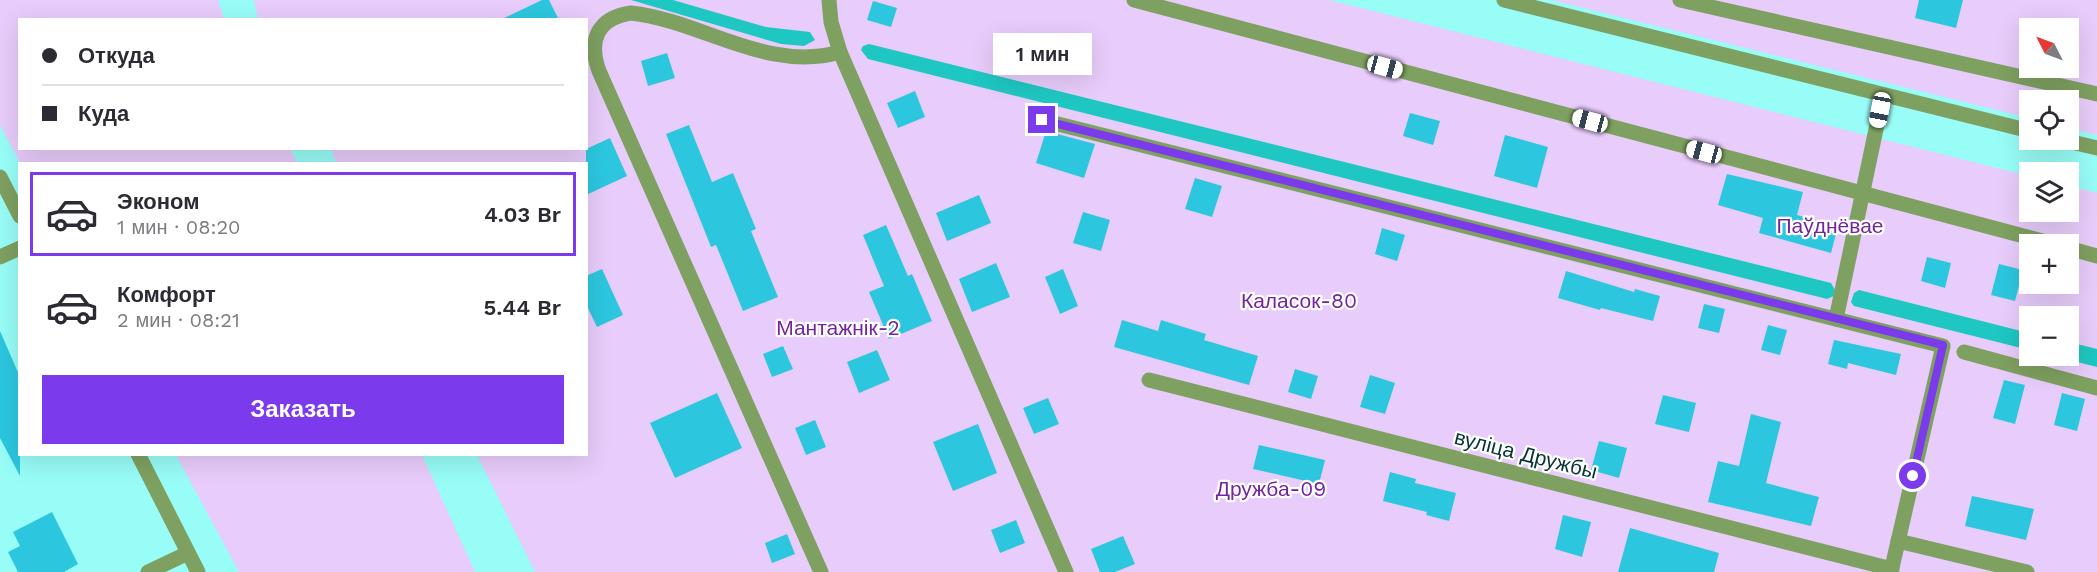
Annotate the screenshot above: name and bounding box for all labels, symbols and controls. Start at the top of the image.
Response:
north arrow [2019,18,2079,78]
map controls [2019,18,2079,366]
callout: 1 мин [992,33,1092,75]
text: 1 мин [1016,42,1069,66]
text: Откуда [78,43,155,68]
car [1365,54,1405,80]
button: locate [2019,90,2079,150]
car [1868,91,1892,129]
text: Куда [78,101,129,126]
route end [1028,106,1055,133]
car [1570,108,1610,134]
car [1684,139,1724,165]
button: layers [2019,162,2079,222]
icon: car [45,187,99,241]
text: Эконом [117,189,200,214]
text: 4.03 Br [484,202,561,227]
park label: Паўднёвае [1776,213,1884,238]
text: 1 мин · 08:20 [117,215,241,239]
button: + [2019,234,2079,294]
icon: car [45,280,99,334]
text: Комфорт [117,282,216,307]
park label: Каласок-80 [1241,288,1357,313]
text: 5.44 Br [483,295,561,320]
button: − [2019,306,2079,366]
text: 2 мин · 08:21 [117,308,240,332]
park label: Мантажнік-2 [776,315,900,340]
button: Заказать [42,375,564,444]
street label: вуліца Дружбы [1452,424,1600,484]
route start [1899,462,1926,489]
park label: Дружба-09 [1216,476,1326,501]

